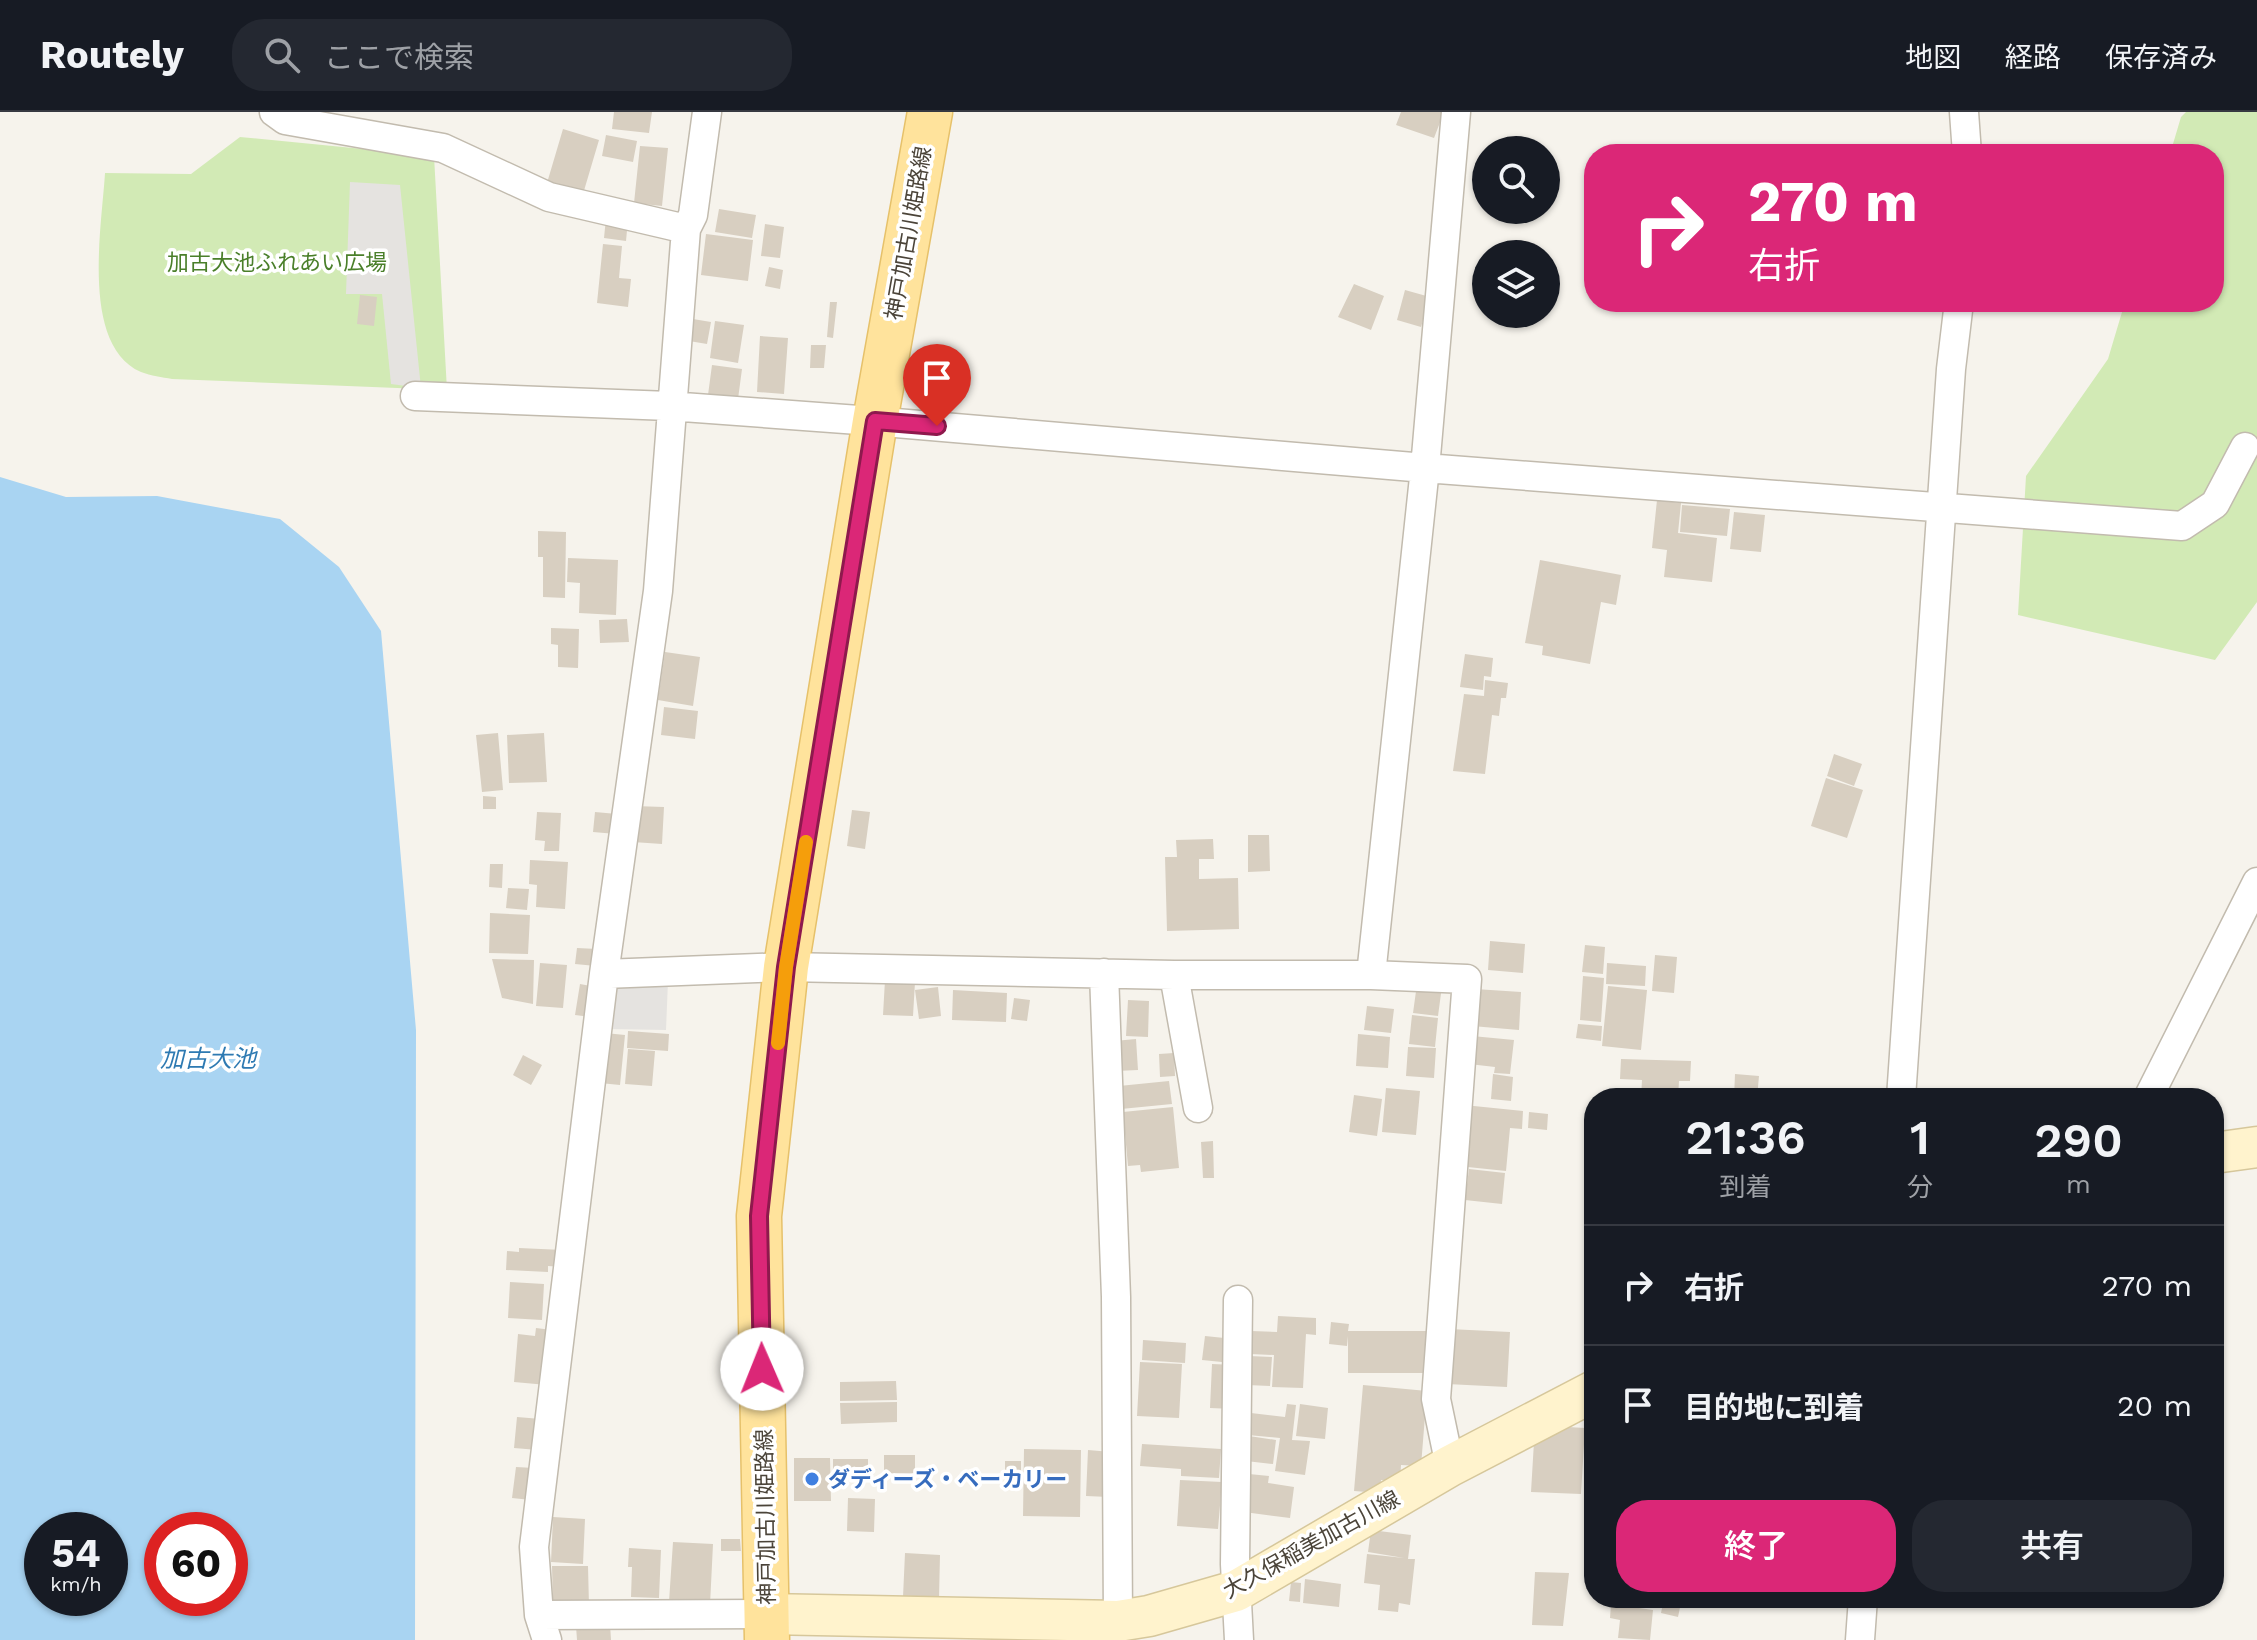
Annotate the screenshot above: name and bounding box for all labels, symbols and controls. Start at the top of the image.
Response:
search box [232,19,792,91]
text: Routely [40,33,184,77]
icon: search [260,33,304,77]
text: ここで検索 [324,40,474,75]
text: 地図 [1905,41,1961,74]
text: 経路 [2005,41,2061,74]
text: 保存済み [2105,41,2217,74]
map controls [1472,136,1560,328]
button: search [1472,136,1560,224]
street label: 神戸加古川姫路線 [881,144,936,322]
text: 270 m [1748,169,1918,235]
icon: right [1616,176,1720,280]
button: layers [1472,240,1560,328]
text: 右折 [1748,245,1820,287]
park label: 加古大池ふれあい広場 [167,250,387,275]
pin [903,344,971,426]
icon: arrive [915,356,959,400]
water label: 加古大池 [160,1045,258,1073]
text: 21:36 [1685,1109,1806,1166]
text: 1 [1910,1109,1930,1166]
text: 290 [2034,1112,2123,1169]
text: m [2066,1169,2091,1199]
text: 到着 [1719,1172,1771,1202]
text: 分 [1907,1172,1933,1202]
icon: right [1616,1263,1660,1307]
text: 270 m [2101,1268,2192,1303]
text: 右折 [1684,1270,1744,1305]
position arrow [720,1327,804,1411]
icon: arrive [1616,1383,1660,1427]
text: 20 m [2117,1388,2192,1423]
text: 目的地に到着 [1684,1390,1864,1425]
street label: 神戸加古川姫路線 [751,1429,780,1605]
place label: ダディーズ・ベーカリー [828,1467,1067,1492]
marker: ダディーズ・ベーカリー [803,1470,821,1488]
street label: 大久保稲美加古川線 [1219,1486,1404,1603]
button: 終了 [1616,1500,1896,1592]
button: 共有 [1912,1500,2192,1592]
speed limit sign: 60 [144,1512,248,1616]
text: 54 [51,1530,101,1577]
text: km/h [50,1572,102,1596]

